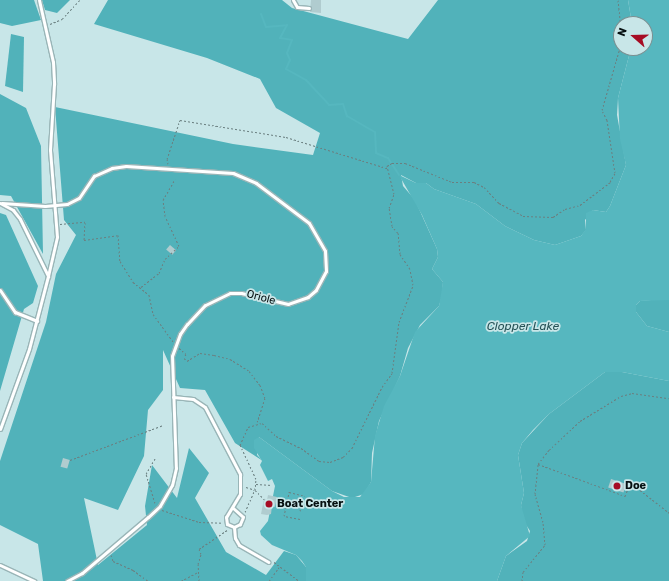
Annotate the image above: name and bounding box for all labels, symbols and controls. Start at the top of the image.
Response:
north arrow [613,16,653,56]
text: N [615,26,630,38]
street label: Oriole [245,288,277,308]
water label: Clopper Lake [487,320,559,334]
place label: Doe [625,479,646,493]
marker: Doe [612,481,622,491]
place label: Boat Center [277,497,343,511]
marker: Boat Center [264,499,274,509]

